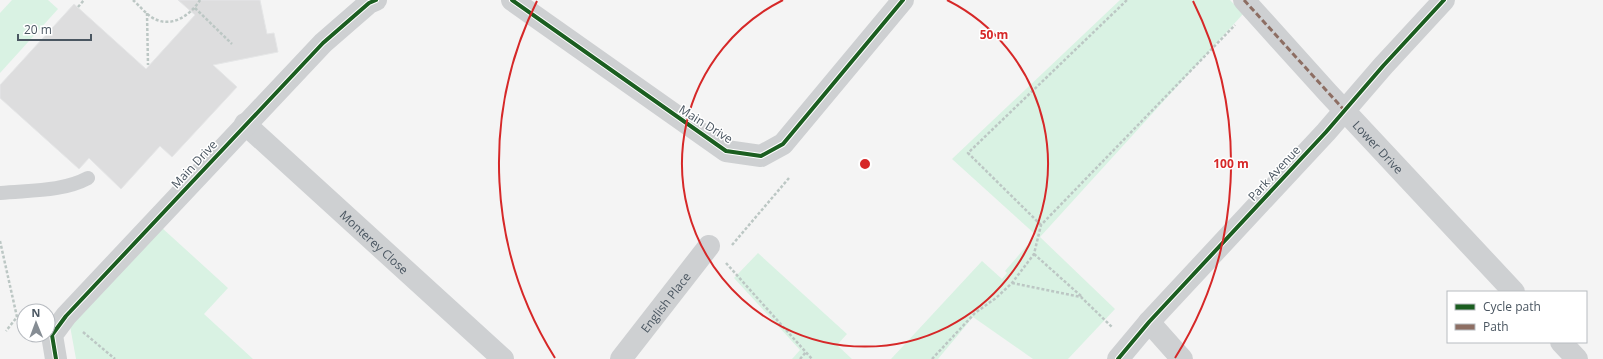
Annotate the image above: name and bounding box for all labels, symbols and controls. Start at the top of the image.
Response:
scale bar [18,16,91,42]
text: 20 m [24,21,52,38]
text: 50 m [980,26,1008,43]
street label: Main Drive [676,101,736,147]
street label: Lower Drive [1349,117,1408,177]
street label: Main Drive [167,136,221,192]
street label: Park Avenue [1244,141,1304,204]
text: 100 m [1213,155,1249,172]
centre of rings [858,157,872,171]
street label: Monterey Close [336,206,413,278]
street label: English Place [636,268,694,336]
legend [1447,291,1587,343]
text: Cycle path [1483,298,1541,315]
north arrow [16,303,56,343]
text: N [31,305,40,320]
text: Path [1483,318,1509,335]

